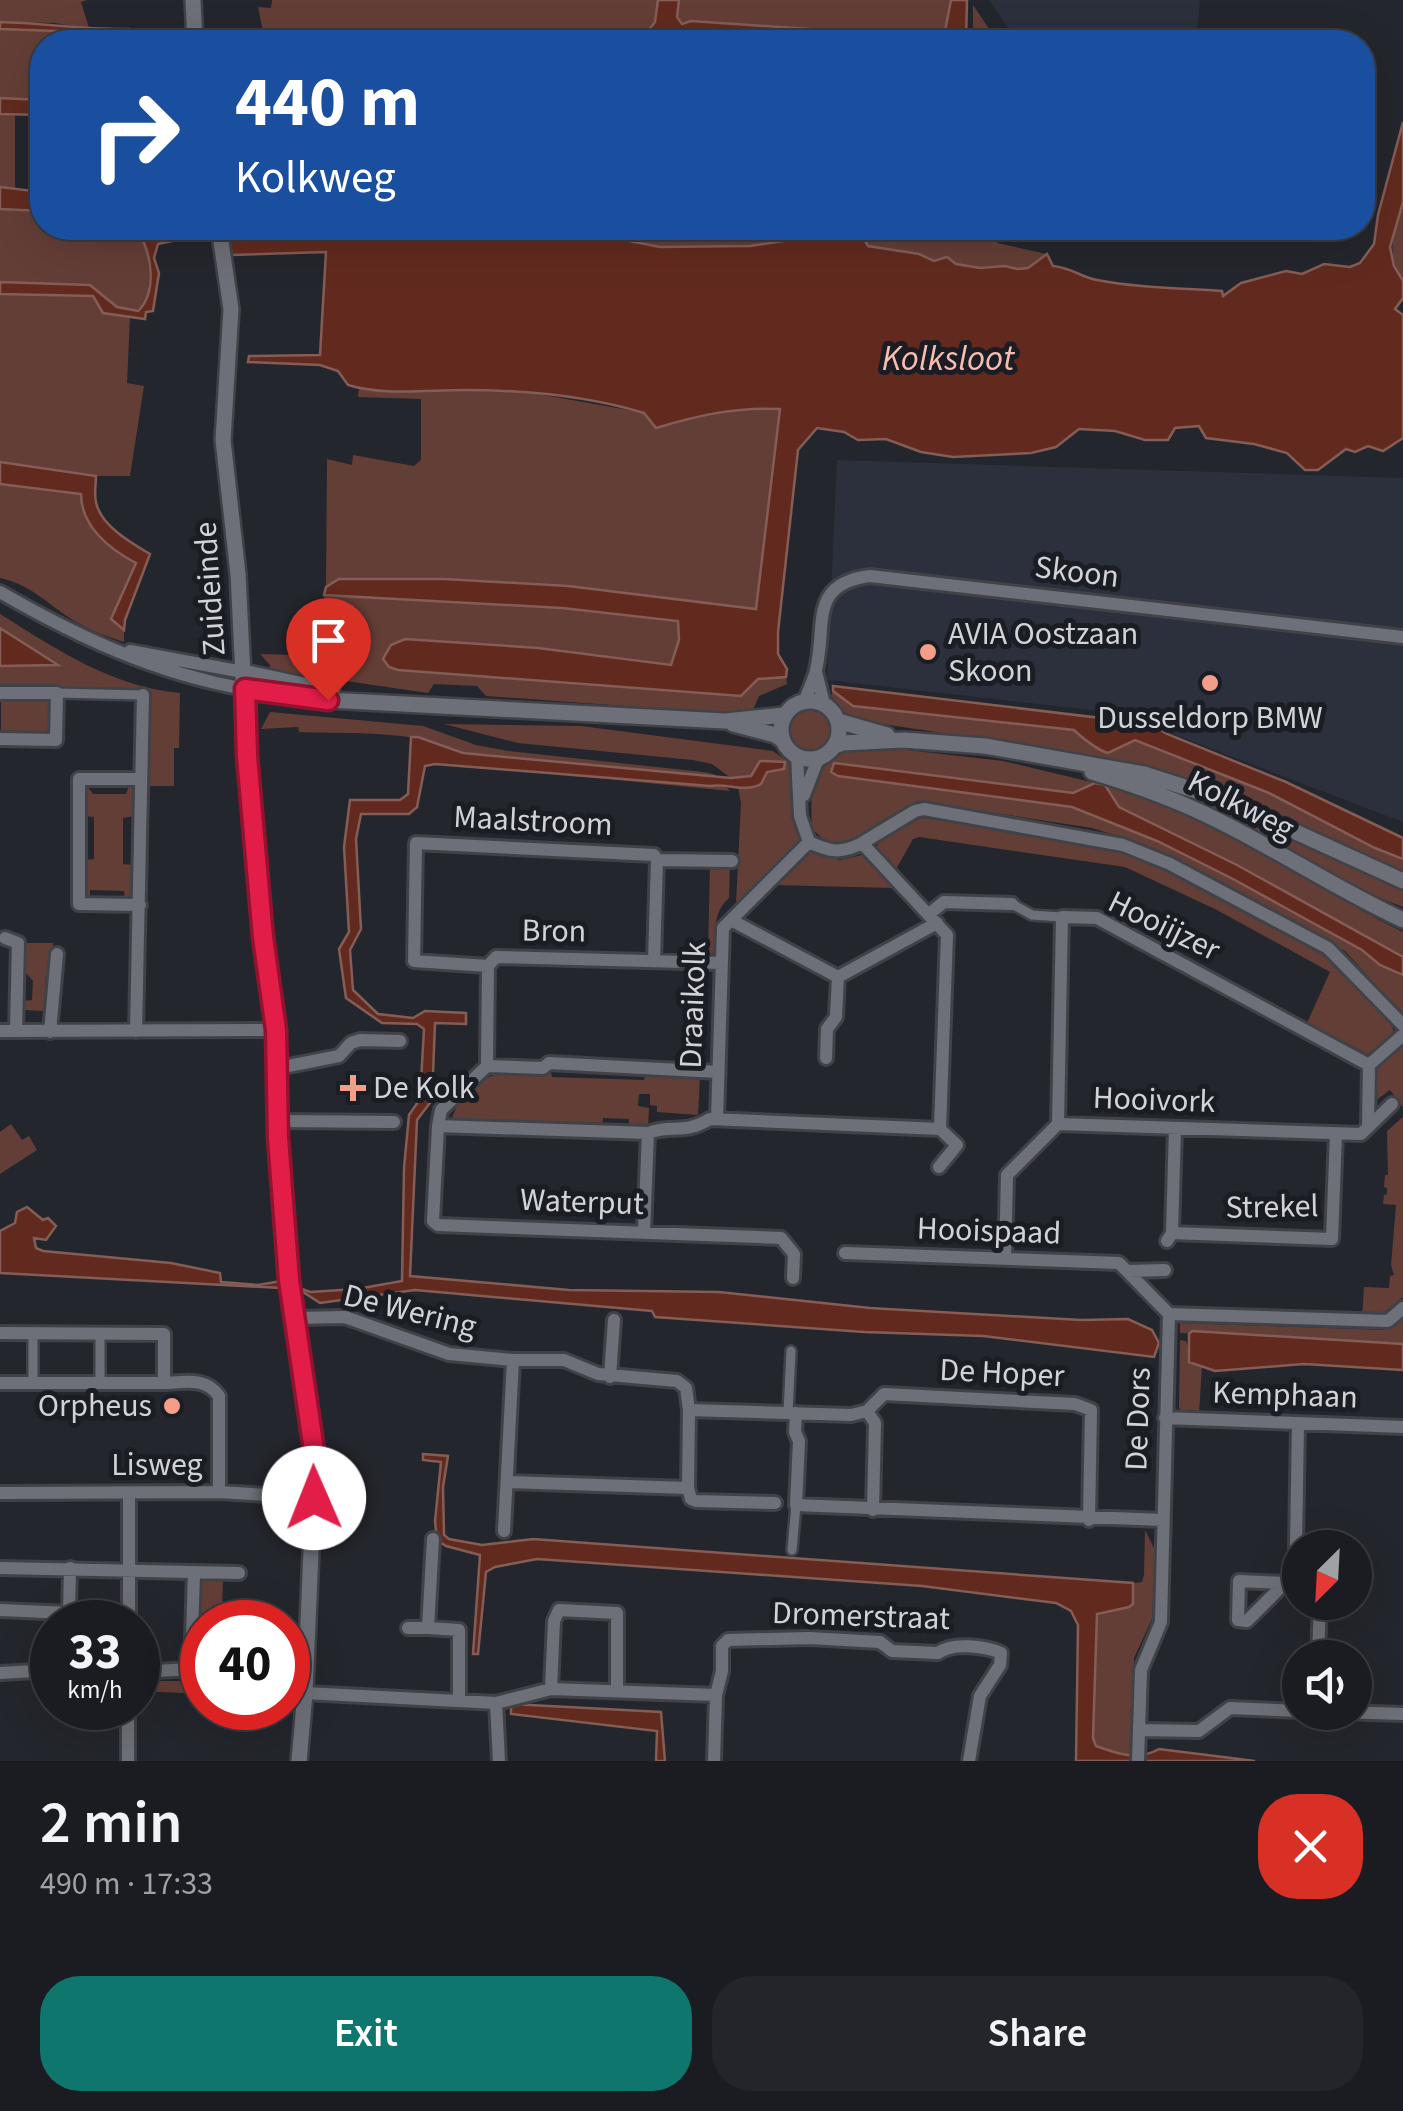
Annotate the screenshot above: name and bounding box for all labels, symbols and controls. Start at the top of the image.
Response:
text: 440 m [235,53,420,153]
icon: right [70,70,200,200]
text: Kolkweg [235,146,396,210]
water label: Kolksloot [882,334,1016,384]
street label: Zuideinde [182,520,238,658]
street label: Skoon [1032,544,1122,600]
pin [286,598,371,701]
place label: AVIA Oostzaan Skoon [948,611,1138,694]
icon: arrive [301,613,356,668]
marker: AVIA Oostzaan Skoon [917,641,939,663]
marker: Dusseldorp BMW [1199,672,1221,694]
place label: Dusseldorp BMW [1097,695,1323,741]
street label: Kolkweg [1180,759,1302,851]
street label: Maalstroom [452,794,614,848]
street label: Hooiijzer [1100,879,1229,973]
street label: Bron [521,907,587,955]
street label: Draaikolk [668,941,718,1069]
place label: De Kolk [373,1065,475,1111]
street label: Hooivork [1092,1075,1216,1125]
marker: De Kolk [342,1077,364,1099]
street label: Waterput [519,1177,645,1227]
street label: Strekel [1225,1183,1319,1231]
street label: Hooispaad [916,1205,1062,1257]
street label: De Wering [339,1272,481,1350]
street label: De Hoper [938,1347,1066,1399]
street label: De Dors [1113,1367,1163,1471]
street label: Kemphaan [1211,1369,1359,1421]
place label: Orpheus [38,1383,152,1429]
marker: Orpheus [161,1395,183,1417]
street label: Lisweg [111,1442,203,1488]
position arrow [262,1446,366,1550]
north arrow [1282,1530,1372,1620]
map controls [1282,1530,1372,1730]
street label: Dromerstraat [771,1590,951,1642]
speed limit sign: 40 [180,1600,310,1730]
text: 33 [69,1617,121,1688]
button: sound [1282,1640,1372,1730]
text: km/h [67,1672,123,1708]
text: 2 min [40,1781,183,1866]
button: close [1258,1794,1363,1899]
text: 490 m · 17:33 [40,1861,213,1907]
button: Exit [40,1976,692,2091]
button: Share [712,1976,1363,2091]

